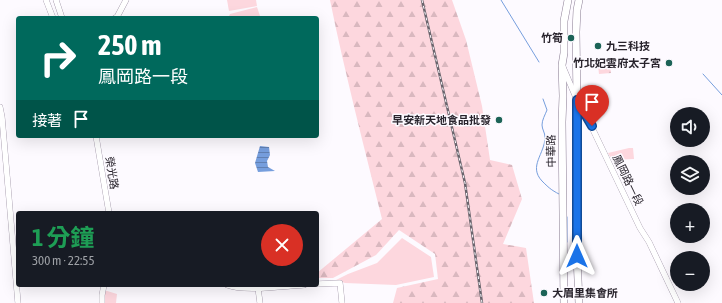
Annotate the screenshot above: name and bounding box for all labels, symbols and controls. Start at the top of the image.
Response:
text: 250 m [98,29,161,61]
icon: right [32,32,84,84]
place label: 竹筍 [541,32,563,44]
marker: 竹筍 [566,33,576,43]
place label: 九三科技 [606,40,650,52]
marker: 九三科技 [593,41,603,51]
place label: 竹北妃雲府太子宮 [573,57,661,69]
marker: 竹北妃雲府太子宮 [664,58,674,68]
text: 鳳岡路一段 [98,66,188,87]
pin [575,85,609,126]
icon: arrive [581,91,603,113]
map controls [670,107,710,291]
button: sound [670,107,710,147]
icon: arrive [70,108,92,130]
text: 接著 [32,112,62,129]
place label: 早安新天地食品批發 [392,114,491,126]
marker: 早安新天地食品批發 [494,115,504,125]
street label: 中華路 [545,134,557,168]
street label: 鳳岡路一段 [611,153,645,207]
button: layers [670,155,710,195]
street label: 榮光路 [103,156,121,190]
button: + [670,203,710,243]
text: 1 分鐘 [32,224,95,251]
button: close [261,224,303,266]
position arrow [556,235,598,277]
button: − [670,251,710,291]
text: 300 m · 22:55 [32,253,95,268]
place label: 大眉里集會所 [552,287,618,299]
marker: 大眉里集會所 [539,288,549,298]

